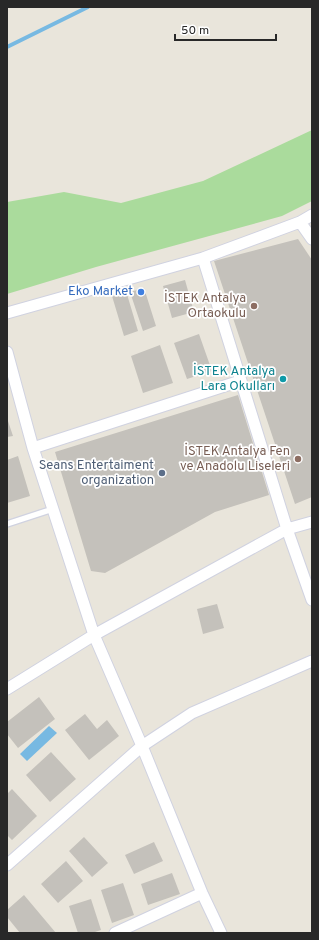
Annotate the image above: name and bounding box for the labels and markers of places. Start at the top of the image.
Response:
place label: Eko Market [68,284,133,300]
marker: Eko Market [136,287,146,297]
place label: İSTEK Antalya Ortaokulu [164,289,246,322]
marker: İSTEK Antalya Ortaokulu [249,301,259,311]
place label: İSTEK Antalya Lara Okulları [193,362,275,395]
marker: İSTEK Antalya Lara Okulları [278,374,288,384]
place label: İSTEK Antalya Fen ve Anadolu Liseleri [180,442,290,475]
marker: İSTEK Antalya Fen ve Anadolu Liseleri [293,454,303,464]
place label: Seans Entertaiment organization [39,458,154,489]
marker: Seans Entertaiment organization [157,468,167,478]

